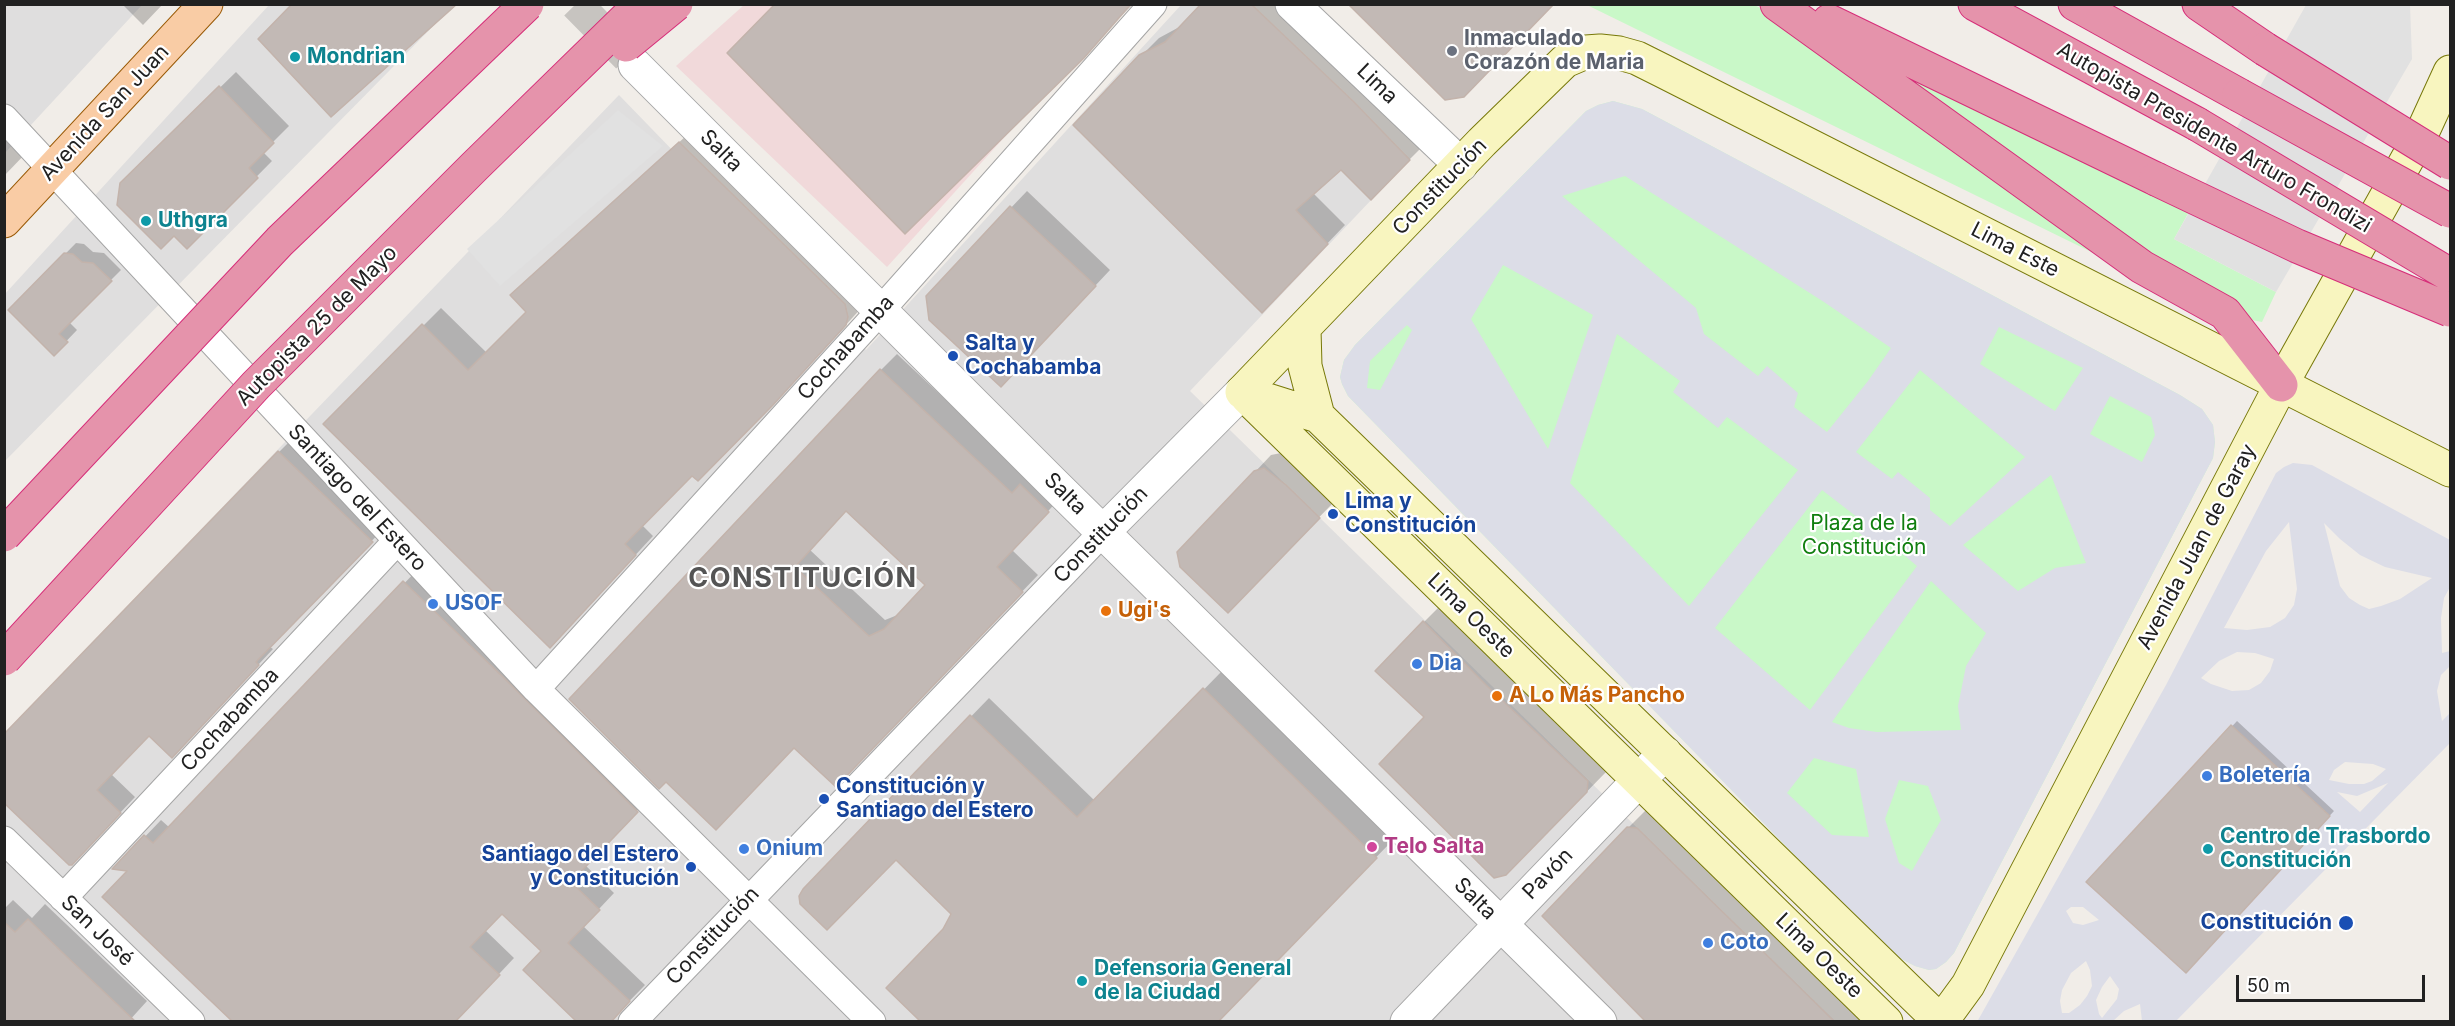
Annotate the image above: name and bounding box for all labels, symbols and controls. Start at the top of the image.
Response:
place label: Inmaculado Corazón de Maria [1464,26,1644,76]
street label: Autopista Presidente Arturo Frondizi [2052,37,2376,239]
street label: Avenida San Juan [35,40,175,186]
place label: Mondrian [307,44,405,70]
marker: Inmaculado Corazón de Maria [1445,44,1459,58]
marker: Mondrian [288,50,302,64]
street label: Lima [1351,59,1403,109]
street label: Salta [695,125,747,177]
street label: Constitución [1388,133,1492,241]
place label: Uthgra [158,208,228,234]
marker: Uthgra [139,214,153,228]
street label: Lima Este [1967,217,2063,283]
street label: Autopista 25 de Mayo [231,240,403,412]
street label: Cochabamba [792,290,900,406]
place label: Salta y Cochabamba [965,331,1101,381]
marker: Salta y Cochabamba [946,349,960,363]
street label: Santiago del Estero [282,419,432,577]
street label: Avenida Juan de Garay [2132,440,2262,654]
street label: Salta [1039,468,1091,520]
street label: Constitución [1049,481,1153,589]
place label: Lima y Constitución [1345,489,1476,539]
marker: Lima y Constitución [1326,507,1340,521]
park label: Plaza de la Constitución [1802,511,1926,561]
district label: CONSTITUCIÓN [688,563,918,595]
street label: Lima Oeste [1422,568,1520,664]
place label: USOF [445,591,503,617]
marker: USOF [426,597,440,611]
place label: Ugi's [1118,598,1171,624]
marker: Ugi's [1099,604,1113,618]
place label: Dia [1429,651,1462,677]
marker: Dia [1410,657,1424,671]
street label: Cochabamba [176,663,284,777]
place label: A Lo Más Pancho [1509,683,1685,709]
marker: A Lo Más Pancho [1490,689,1504,703]
place label: Boletería [2219,763,2311,789]
marker: Boletería [2200,769,2214,783]
place label: Constitución y Santiago del Estero [836,774,1034,824]
marker: Constitución y Santiago del Estero [817,792,831,806]
place label: Centro de Trasbordo Constitución [2220,824,2431,874]
place label: Telo Salta [1384,834,1484,860]
place label: Onium [756,836,823,862]
marker: Telo Salta [1365,840,1379,854]
place label: Santiago del Estero y Constitución [481,842,679,892]
marker: Onium [737,842,751,856]
marker: Centro de Trasbordo Constitución [2201,842,2215,856]
street label: Pavón [1518,843,1578,905]
marker: Santiago del Estero y Constitución [684,860,698,874]
street label: Salta [1449,873,1501,925]
street label: Constitución [661,882,765,990]
street label: San José [55,890,139,972]
street label: Lima Oeste [1770,908,1868,1004]
place label: Constitución [2201,910,2332,936]
marker: Constitución [2337,914,2355,932]
place label: Coto [1720,930,1769,956]
marker: Coto [1701,936,1715,950]
place label: Defensoria General de la Ciudad [1094,956,1291,1006]
scale bar [2239,963,2428,1001]
marker: Defensoria General de la Ciudad [1075,974,1089,988]
text: 50 m [2247,975,2290,996]

